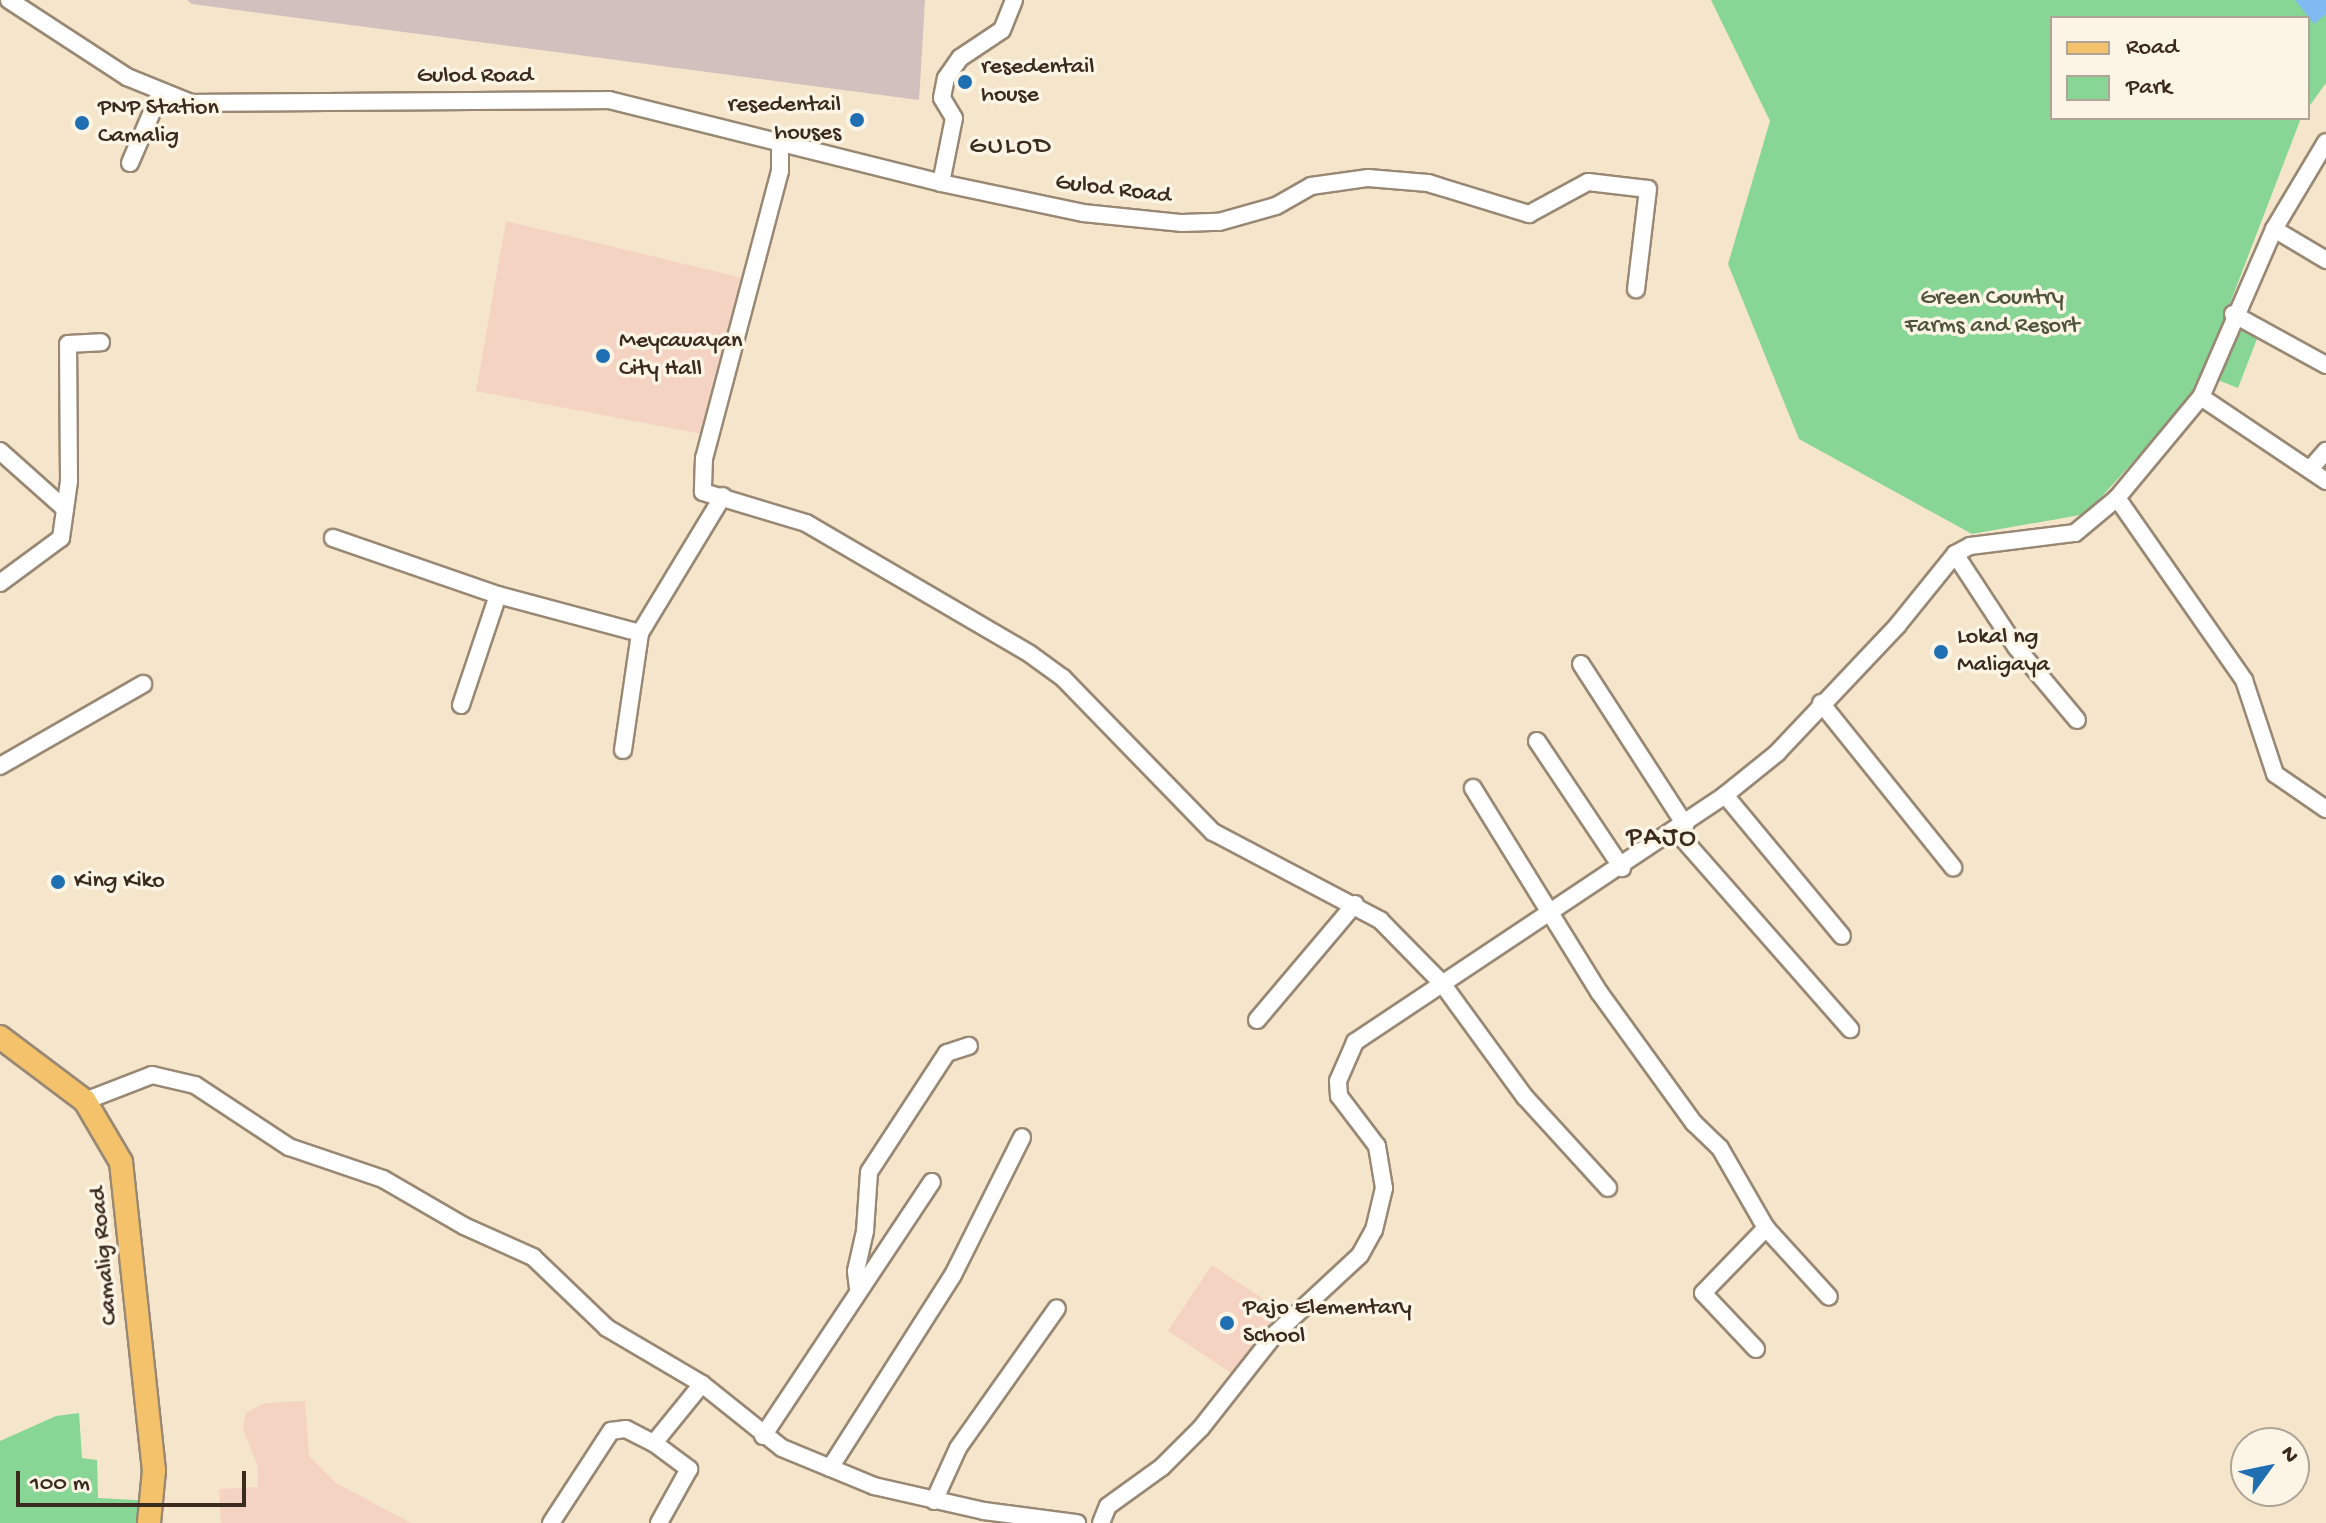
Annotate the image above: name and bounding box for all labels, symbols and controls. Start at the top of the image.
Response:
legend [2050,16,2310,120]
text: Road [2126,34,2178,63]
place label: resedentail house [981,54,1095,110]
street label: Gulod Road [417,63,533,91]
marker: resedentail house [956,73,974,91]
text: Park [2126,74,2172,103]
place label: resedentail houses [727,92,841,148]
place label: PNP Station Camalig [98,95,219,151]
marker: resedentail houses [848,111,866,129]
marker: PNP Station Camalig [73,114,91,132]
district label: GULOD [969,132,1053,164]
street label: Gulod Road [1054,169,1172,211]
park label: Green Country Farms and Resort [1905,285,2079,341]
place label: Meycauayan City Hall [619,328,742,384]
marker: Meycauayan City Hall [594,347,612,365]
place label: Lokal ng Maligaya [1957,624,2050,680]
marker: Lokal ng Maligaya [1932,643,1950,661]
district label: PAJO [1626,822,1698,856]
place label: King Kiko [74,868,165,896]
marker: King Kiko [49,873,67,891]
street label: Camalig Road [85,1186,125,1326]
place label: Pajo Elementary School [1243,1295,1412,1351]
marker: Pajo Elementary School [1218,1314,1236,1332]
north arrow [2230,1427,2310,1507]
text: N [2274,1442,2303,1468]
scale bar [20,1455,250,1505]
text: 100 m [30,1470,90,1499]

